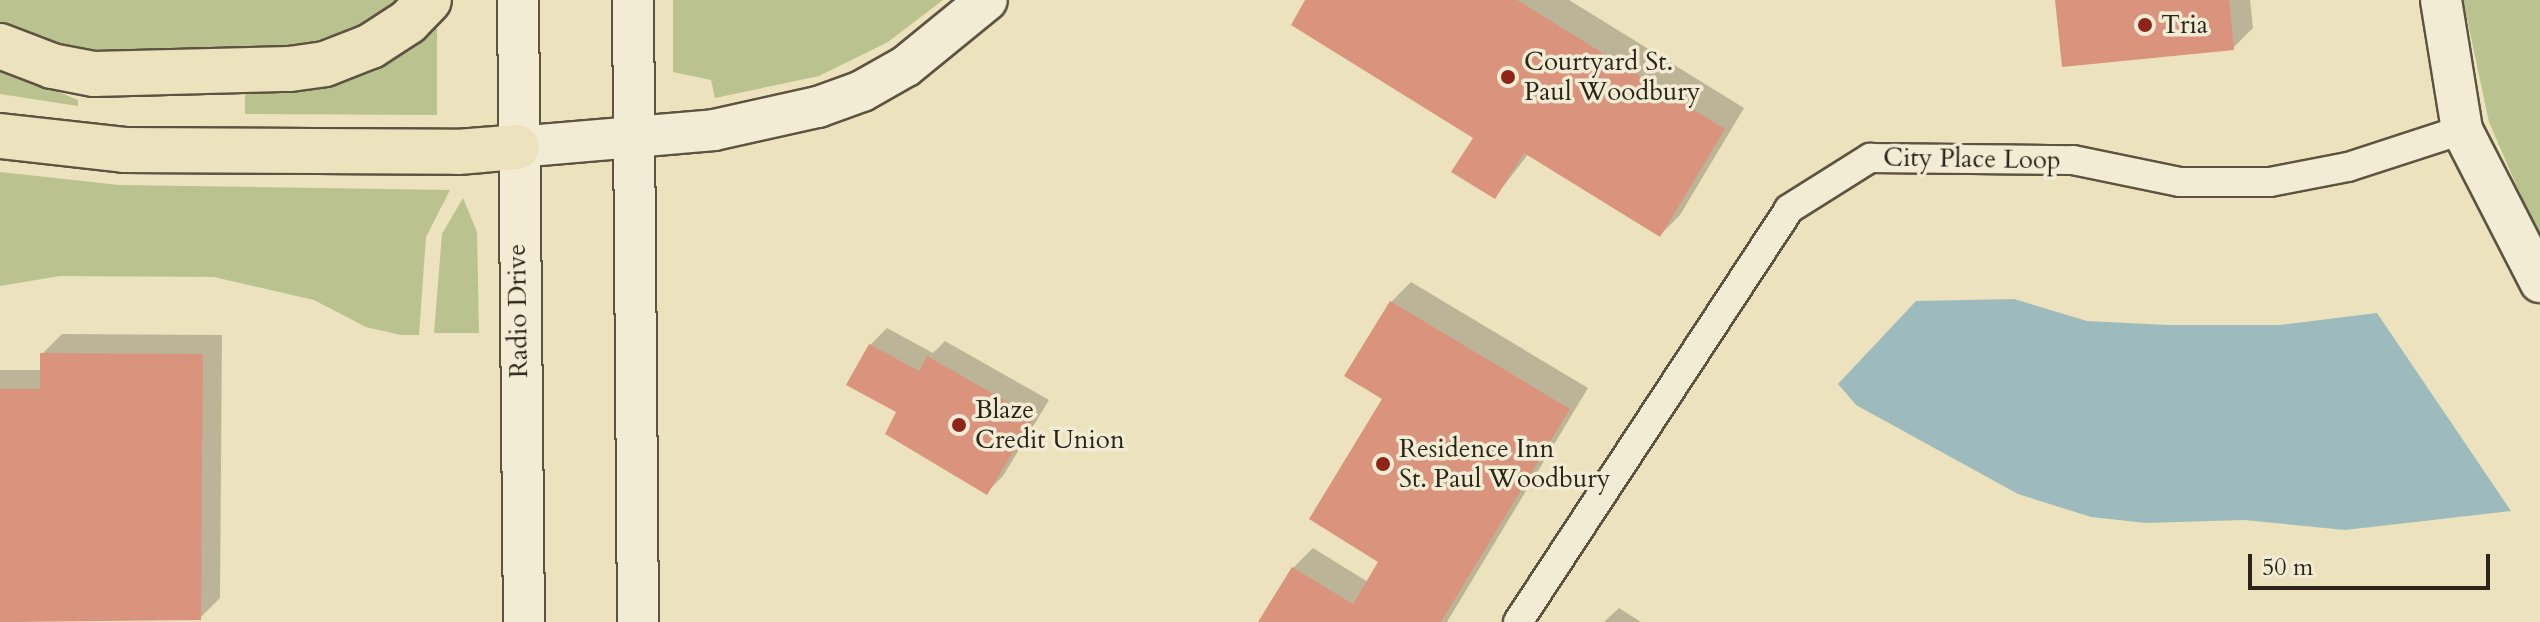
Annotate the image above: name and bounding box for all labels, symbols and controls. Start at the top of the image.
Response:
place label: Tria [2161,9,2208,41]
marker: Tria [2136,16,2154,34]
place label: Courtyard St. Paul Woodbury [1524,46,1701,108]
marker: Courtyard St. Paul Woodbury [1499,68,1517,86]
street label: City Place Loop [1883,142,2061,176]
street label: Radio Drive [501,244,535,378]
place label: Blaze Credit Union [975,394,1125,456]
marker: Blaze Credit Union [950,416,968,434]
place label: Residence Inn St. Paul Woodbury [1399,433,1610,494]
marker: Residence Inn St. Paul Woodbury [1374,455,1392,473]
scale bar [2252,538,2494,588]
text: 50 m [2262,551,2313,584]

